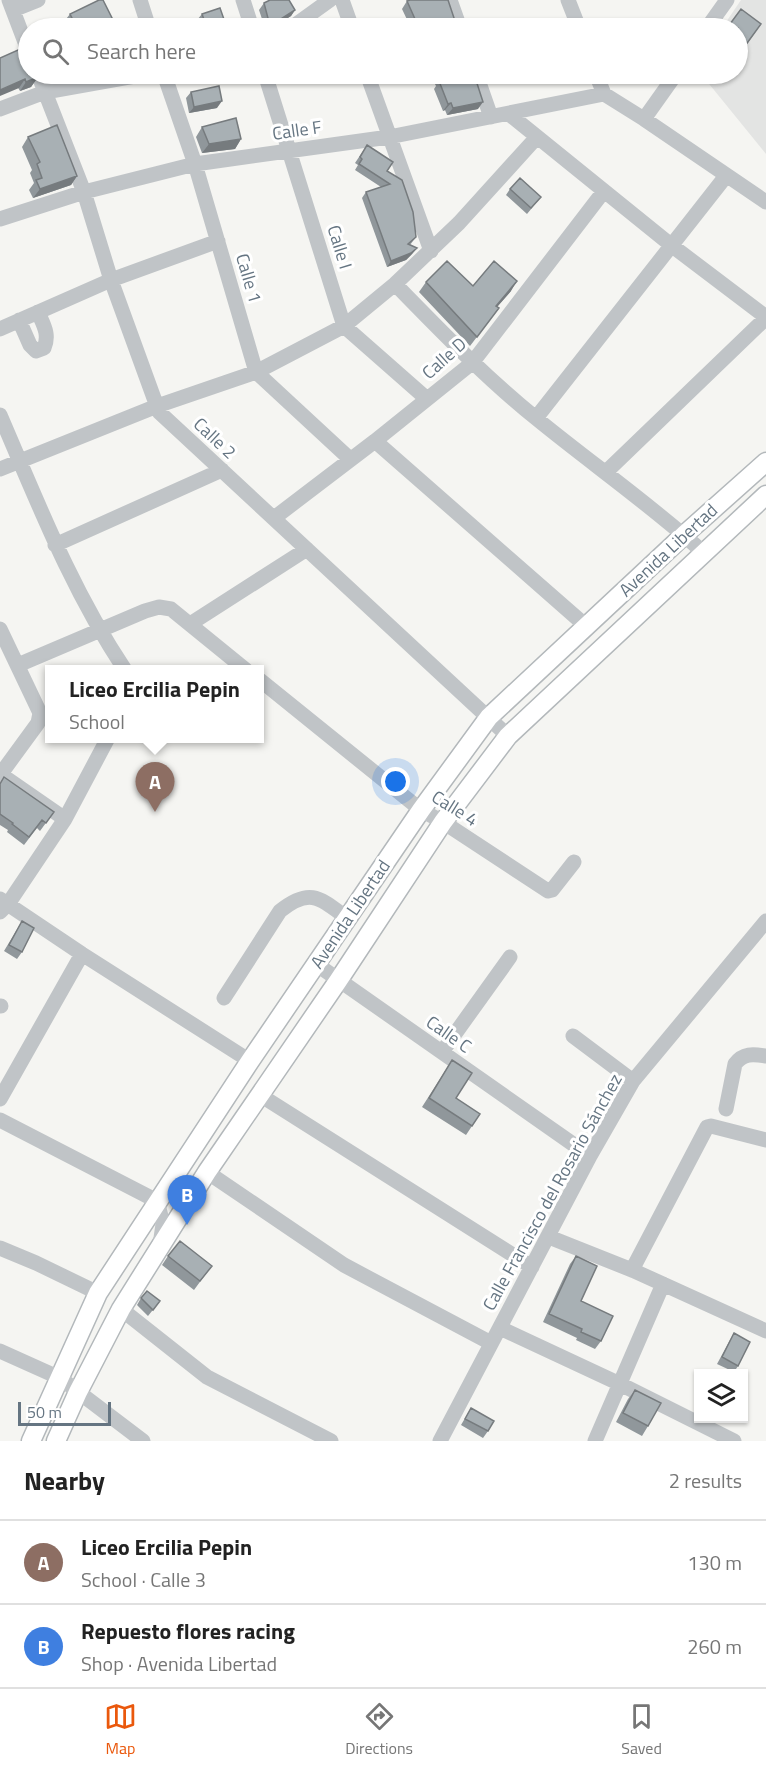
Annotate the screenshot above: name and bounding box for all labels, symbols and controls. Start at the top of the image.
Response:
search box [18,18,748,84]
text: Search here [87,34,196,68]
icon: search [39,35,72,68]
street label: Calle F [271,113,323,147]
street label: Calle I [321,222,359,272]
street label: Calle 1 [229,250,269,306]
street label: Calle D [416,331,472,385]
street label: Calle 2 [187,411,243,465]
street label: Avenida Libertad [613,497,723,603]
popup [45,665,264,743]
text: Liceo Ercilia Pepin [69,672,240,706]
text: School [69,706,125,737]
pin: A [136,762,174,812]
your location [381,767,410,796]
street label: Calle 4 [427,783,483,833]
street label: Avenida Libertad [303,854,397,974]
street label: Calle C [421,1009,477,1060]
street label: Calle Francisco del Rosario Sánchez [475,1069,629,1315]
pin: B [168,1176,207,1225]
map controls [694,1369,748,1423]
button: layers [694,1369,748,1423]
scale bar [18,1399,111,1426]
text: 50 m [27,1400,62,1424]
text: Nearby [24,1461,105,1500]
text: 2 results [669,1465,742,1496]
text: Liceo Ercilia Pepin [81,1530,252,1564]
text: A [37,1547,50,1578]
text: 130 m [687,1547,742,1578]
text: School · Calle 3 [81,1564,206,1595]
text: Repuesto flores racing [81,1614,295,1648]
text: B [37,1631,50,1662]
text: 260 m [687,1631,742,1662]
text: Shop · Avenida Libertad [81,1648,277,1679]
tab: Map [104,1700,137,1760]
tab: Directions [345,1700,413,1760]
tab: Saved [621,1700,662,1760]

